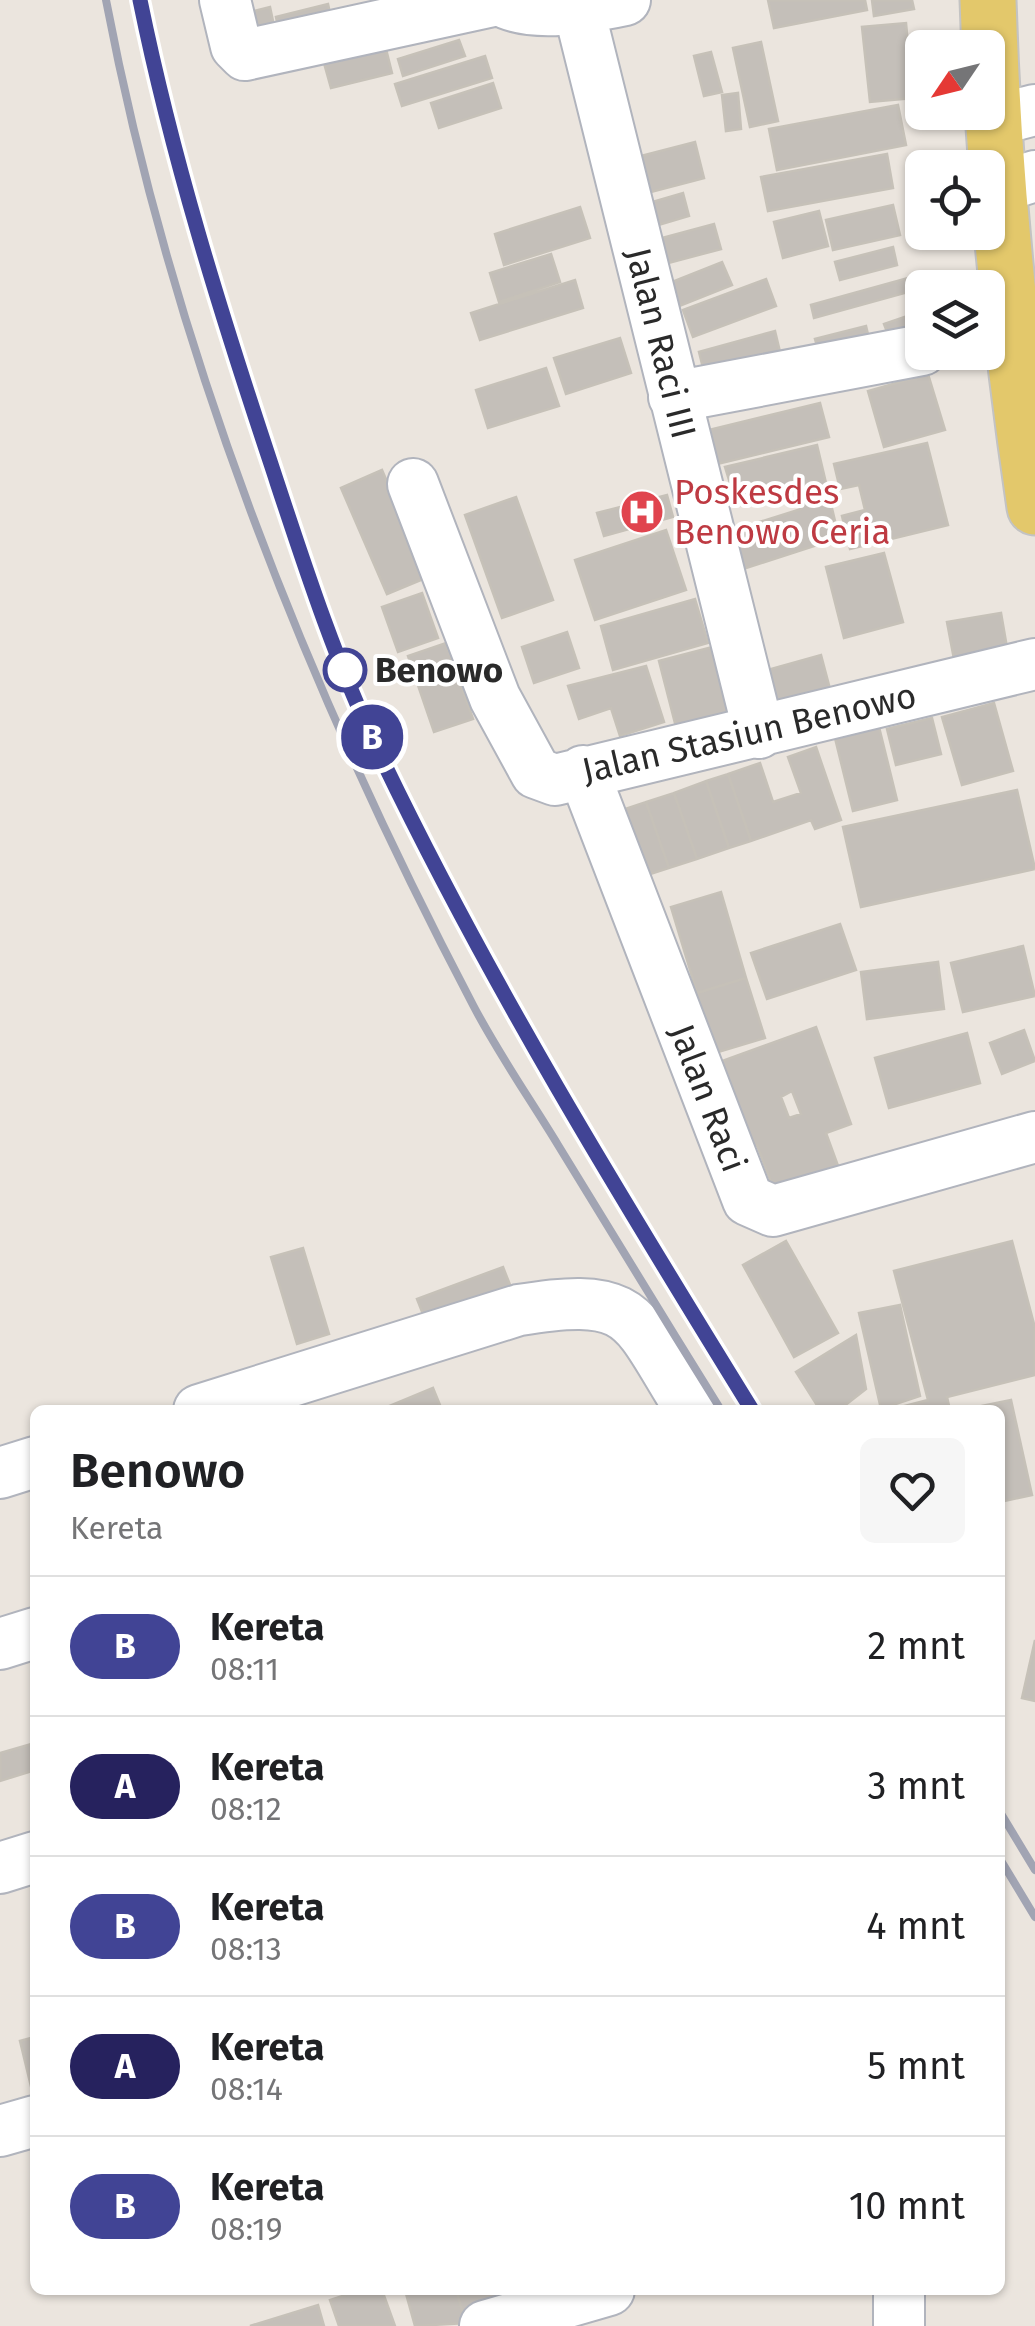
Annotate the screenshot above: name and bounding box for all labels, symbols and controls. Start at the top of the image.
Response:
north arrow [905,30,1005,130]
map controls [905,30,1005,370]
button: locate [905,150,1005,250]
street label: Jalan Raci III [617,243,705,443]
button: layers [905,270,1005,370]
place label: Poskesdes Benowo Ceria [674,471,891,553]
hospital icon: Poskesdes Benowo Ceria [619,489,665,535]
marker: Benowo [324,649,366,691]
place label: Benowo [375,649,503,691]
street label: Jalan Stasiun Benowo [578,674,920,792]
line badge: B [340,704,404,770]
text: B [361,716,383,758]
street label: Jalan Raci [661,1018,755,1178]
button: heart [860,1438,965,1543]
text: Benowo [70,1442,245,1500]
text: Kereta [70,1509,163,1547]
text: Kereta [210,1604,324,1650]
text: 2 mnt [868,1623,965,1669]
text: B [114,1625,136,1667]
text: 08:11 [210,1650,279,1688]
text: Kereta [210,1744,324,1790]
text: 3 mnt [867,1763,965,1809]
text: A [115,1765,135,1807]
text: 08:12 [210,1790,282,1828]
text: Kereta [210,1884,324,1930]
text: 4 mnt [866,1903,965,1949]
text: B [114,1905,136,1947]
text: 08:13 [210,1930,282,1968]
text: Kereta [210,2024,324,2070]
text: 5 mnt [867,2043,965,2089]
text: A [115,2045,135,2087]
text: 08:14 [210,2070,283,2108]
text: Kereta [210,2164,324,2210]
text: 10 mnt [849,2183,965,2229]
text: B [114,2185,136,2227]
text: 08:19 [210,2210,283,2248]

